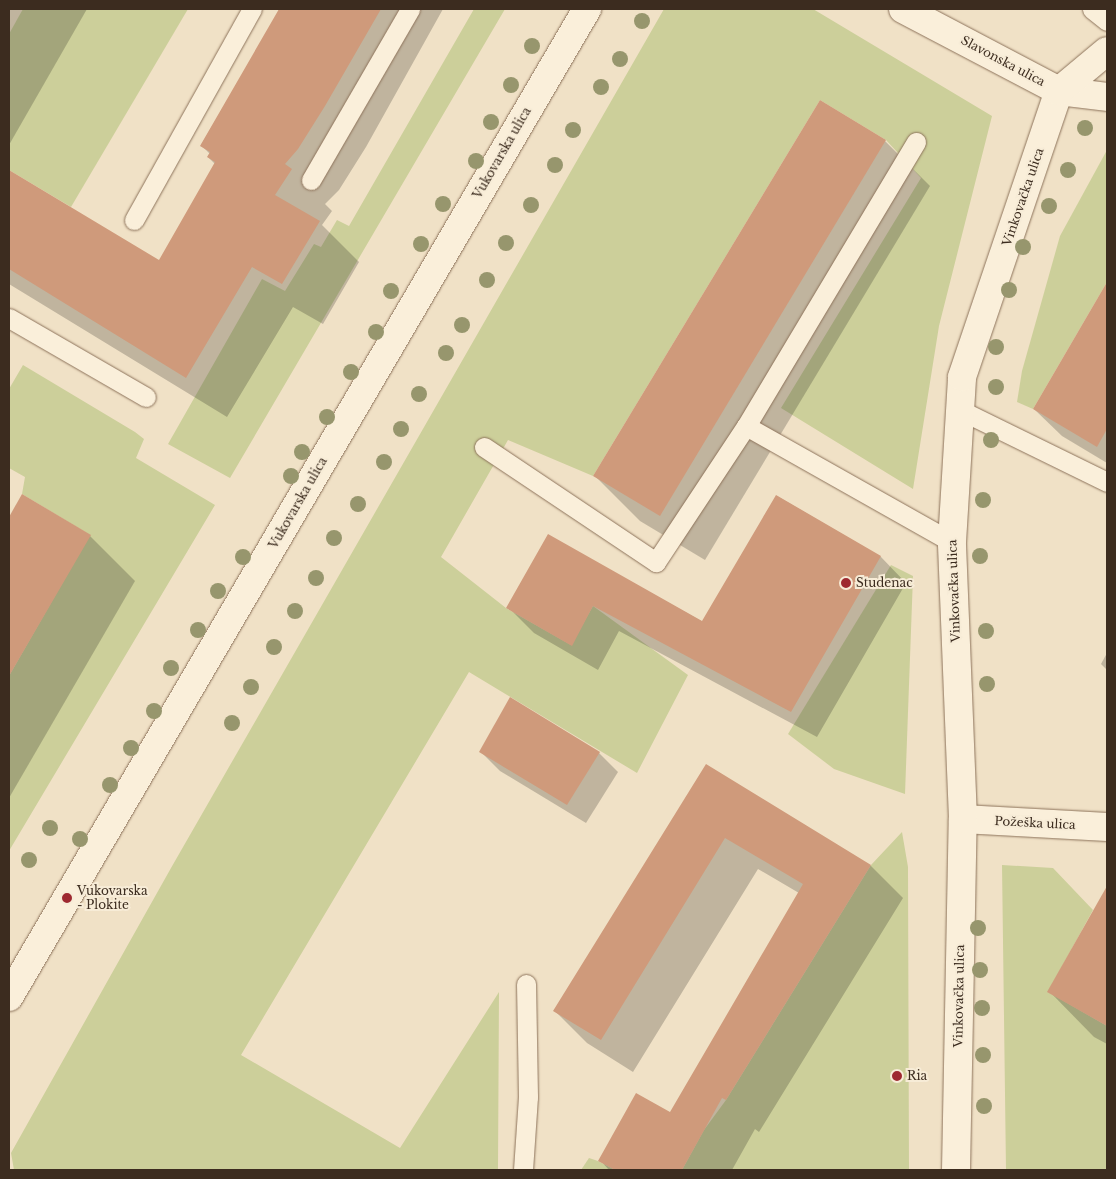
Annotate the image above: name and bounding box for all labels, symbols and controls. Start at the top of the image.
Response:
street label: Slavonska ulica [958,33,1048,89]
street label: Vukovarska ulica [470,105,534,201]
street label: Vinkovačka ulica [999,146,1047,248]
street label: Vukovarska ulica [266,455,330,551]
street label: Vinkovačka ulica [945,539,963,643]
place label: Studenac [856,576,913,590]
marker: Studenac [840,577,852,589]
street label: Požeška ulica [994,814,1076,832]
place label: Vukovarska - Plokite [77,884,148,912]
marker: Vukovarska - Plokite [61,892,73,904]
street label: Vinkovačka ulica [951,944,967,1048]
place label: Ria [907,1069,927,1083]
marker: Ria [891,1070,903,1082]

